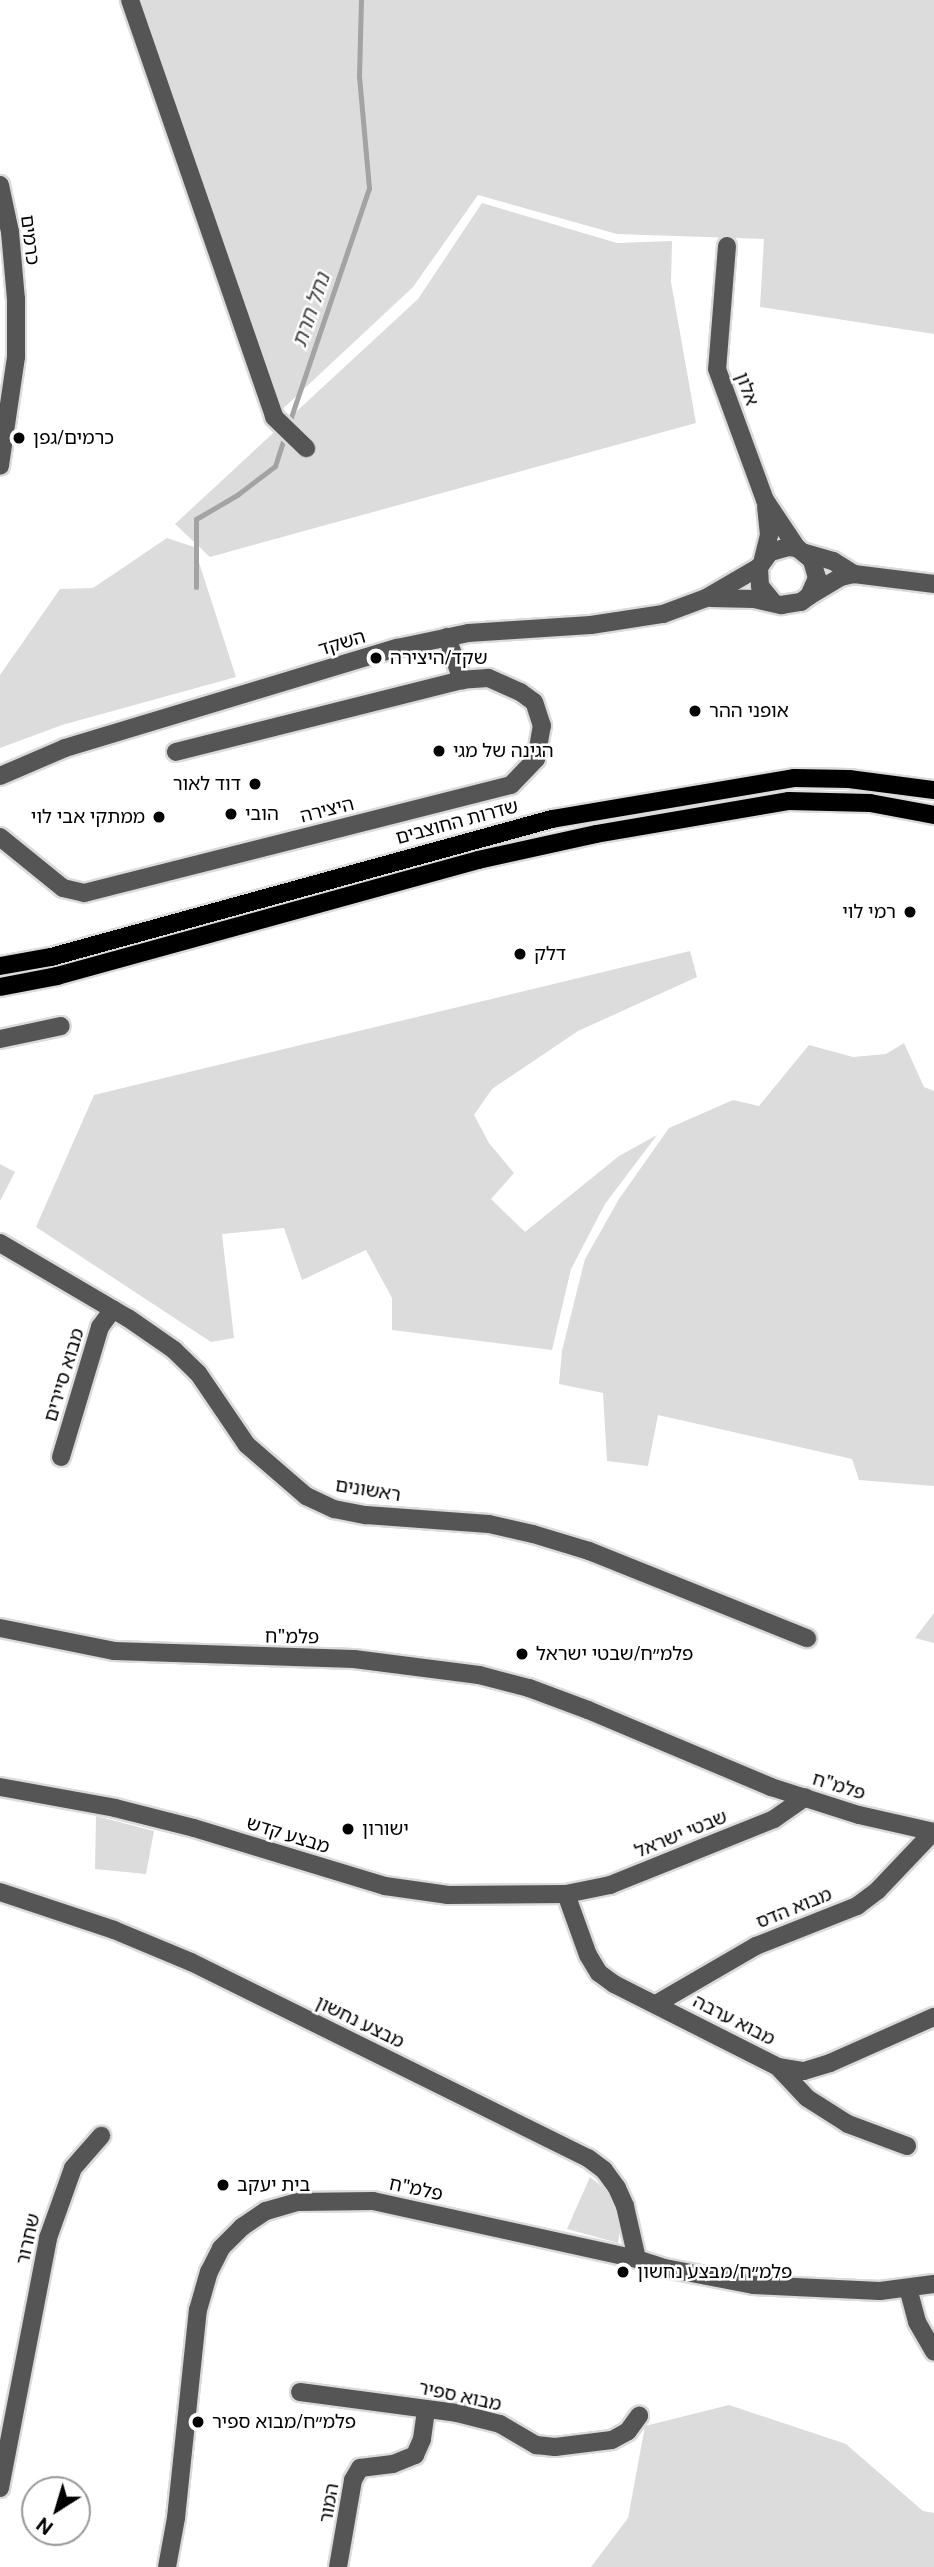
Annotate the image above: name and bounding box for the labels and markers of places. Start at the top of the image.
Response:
place label: כרמים/גפן [33,427,114,449]
marker: כרמים/גפן [11,430,27,446]
place label: שקד/היצירה [390,647,488,669]
marker: שקד/היצירה [368,650,384,666]
place label: אופני ההר [709,700,789,722]
marker: אופני ההר [687,703,703,719]
place label: הגינה של מגי [453,740,554,762]
marker: הגינה של מגי [431,743,447,759]
place label: דוד לאור [173,773,241,795]
marker: דוד לאור [247,776,263,792]
place label: הובי [245,803,279,825]
place label: ממתקי אבי לוי [31,806,145,828]
marker: הובי [223,806,239,822]
marker: ממתקי אבי לוי [151,809,167,825]
place label: רמי לוי [842,901,896,923]
marker: רמי לוי [902,904,918,920]
place label: דלק [534,943,566,965]
marker: דלק [512,946,528,962]
place label: פלמ״ח/שבטי ישראל [536,1643,694,1665]
marker: פלמ״ח/שבטי ישראל [514,1646,530,1662]
place label: ישורון [362,1818,409,1840]
marker: ישורון [340,1821,356,1837]
place label: בית יעקב [237,2174,310,2196]
marker: בית יעקב [215,2177,231,2193]
place label: פלמ״ח/מבצע נחשון [637,2261,792,2283]
marker: פלמ״ח/מבצע נחשון [615,2264,631,2280]
place label: פלמ״ח/מבוא ספיר [212,2411,356,2433]
marker: פלמ״ח/מבוא ספיר [190,2414,206,2430]

